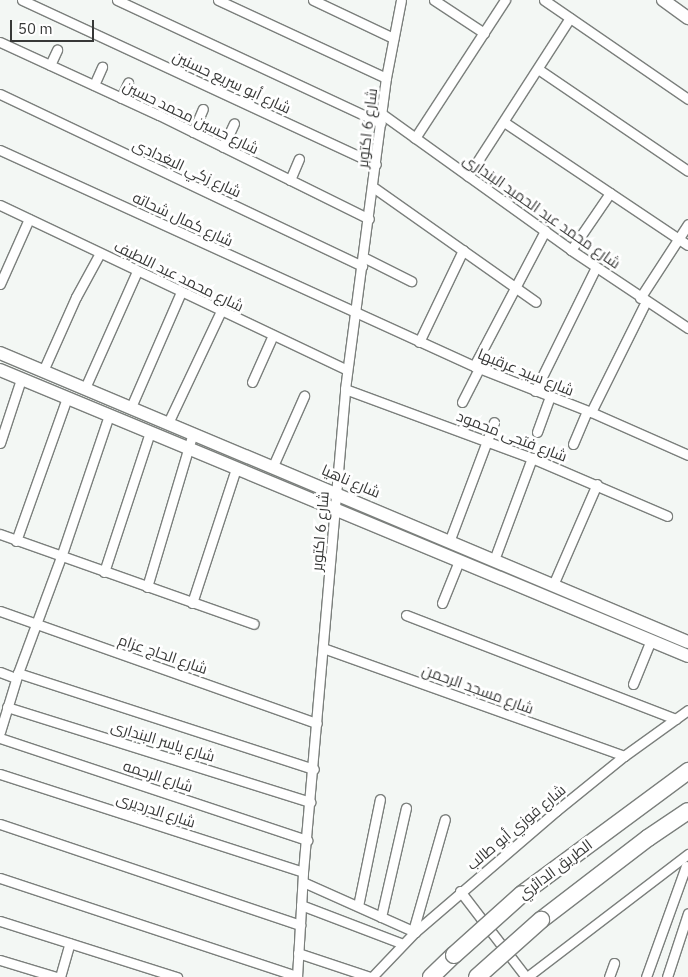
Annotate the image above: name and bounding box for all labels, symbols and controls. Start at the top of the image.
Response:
scale bar [12,10,96,42]
text: 50 m [18,19,53,38]
street label: شارع أبو سريع حسنين [170,47,294,117]
street label: شارع حسين محمد حسين [120,76,262,158]
street label: شارع 6 اكتوبر [353,87,381,169]
street label: شارع زكي البغدادى [130,135,244,201]
street label: شارع محمد عبد الحميد البندارى [460,150,624,272]
street label: شارع كمال شحاته [130,188,236,250]
street label: شارع محمد عبد اللطيف [111,237,247,315]
street label: شارع سيد عرقبها [475,345,577,399]
street label: شارع فتحى محمود [454,407,570,465]
street label: شارع ناهيا [319,461,383,501]
street label: شارع 6 اكتوبر [308,490,332,572]
street label: شارع الحاج عزام [116,630,210,678]
street label: شارع مسجد الرحمن [420,660,536,718]
street label: شارع ياسر البندارى [109,717,217,765]
street label: شارع الرحمه [121,756,195,796]
street label: شارع فوزي أبو طالب [463,780,569,874]
street label: شارع الدرديرى [114,789,198,831]
street label: الطريق الدائري [514,835,596,903]

